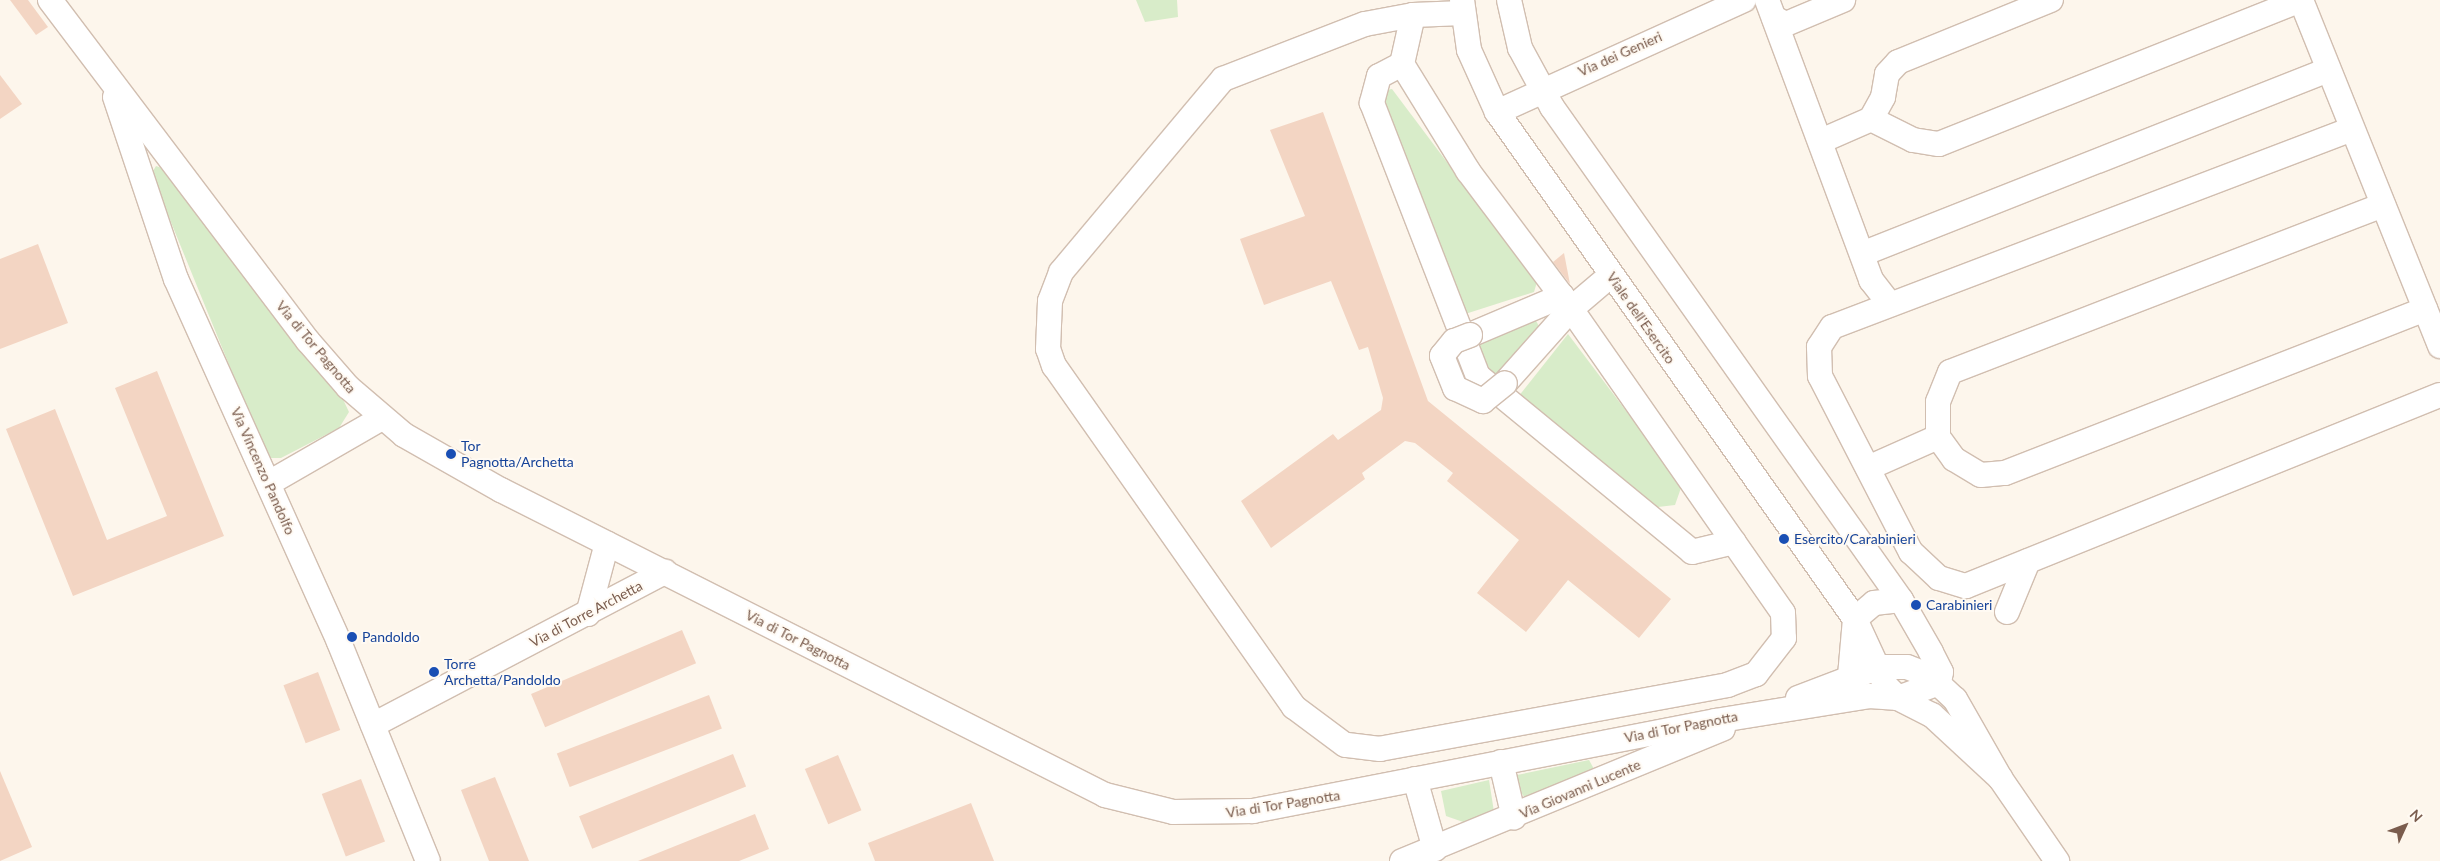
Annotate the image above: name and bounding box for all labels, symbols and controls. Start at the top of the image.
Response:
street label: Via dei Genieri [1575,28,1665,80]
street label: Viale dell'Esercito [1603,269,1679,367]
street label: Via di Tor Pagnotta [272,297,360,397]
street label: Via Vincenzo Pandolfo [227,404,299,538]
place label: Tor Pagnotta/Archetta [461,438,574,471]
marker: Tor Pagnotta/Archetta [445,448,457,460]
place label: Esercito/Carabinieri [1794,531,1916,547]
marker: Esercito/Carabinieri [1778,533,1790,545]
street label: Via di Torre Archetta [526,577,646,651]
place label: Carabinieri [1926,597,1992,613]
marker: Carabinieri [1910,599,1922,611]
street label: Via di Tor Pagnotta [743,606,853,674]
place label: Pandoldo [362,629,420,645]
marker: Pandoldo [346,631,358,643]
place label: Torre Archetta/Pandoldo [444,656,561,689]
marker: Torre Archetta/Pandoldo [428,666,440,678]
street label: Via di Tor Pagnotta [1623,708,1739,746]
street label: Via Giovanni Lucente [1517,756,1643,822]
street label: Via di Tor Pagnotta [1224,787,1342,821]
north arrow [2380,801,2430,851]
text: N [2406,806,2426,825]

